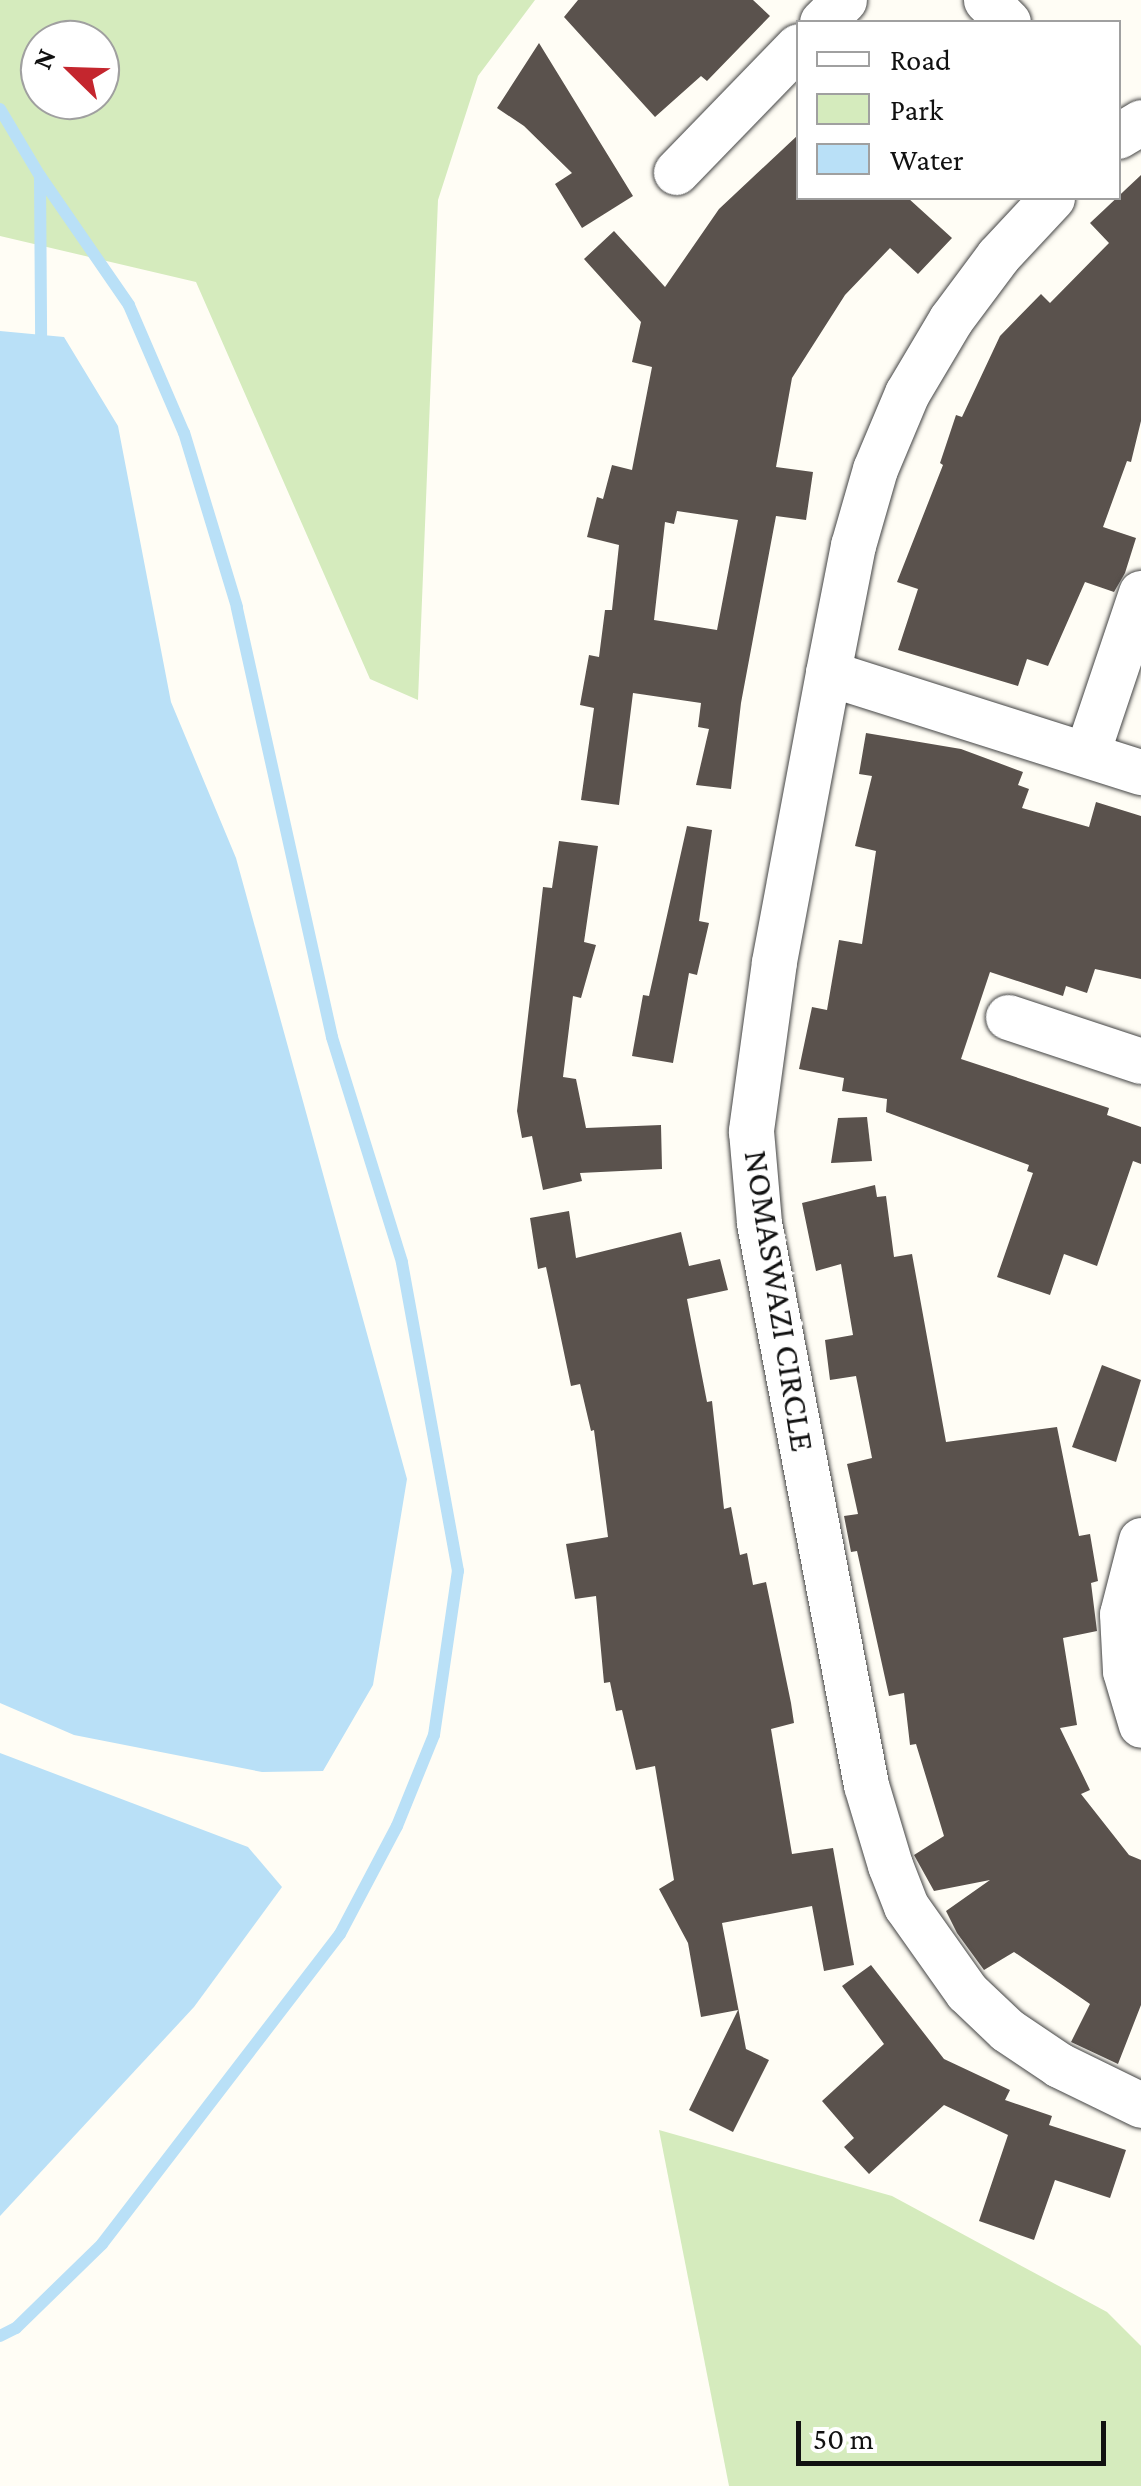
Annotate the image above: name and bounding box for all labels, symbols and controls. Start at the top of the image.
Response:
north arrow [20,20,120,120]
legend [796,20,1121,200]
text: Road [890,43,951,76]
text: N [26,44,62,74]
text: Park [890,93,943,126]
text: Water [890,143,964,176]
street label: NOMASWAZI CIRCLE [734,1147,824,1455]
scale bar [801,2401,1111,2463]
text: 50 m [813,2422,874,2455]

